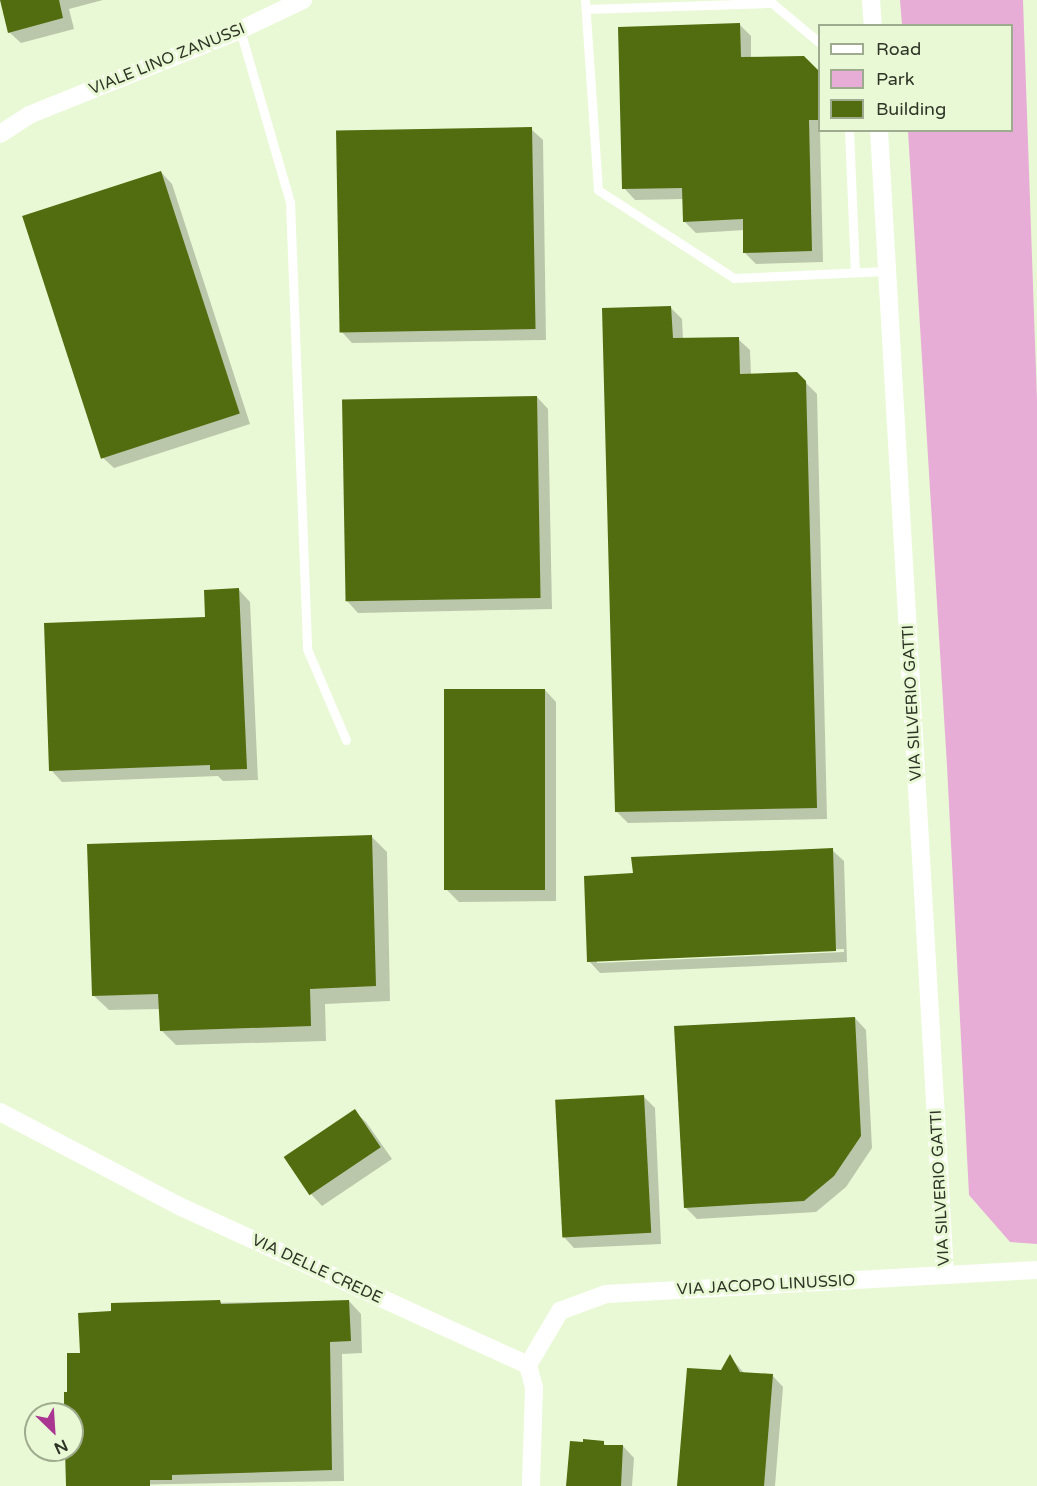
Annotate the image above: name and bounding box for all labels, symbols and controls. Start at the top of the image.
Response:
street label: VIALE LINO ZANUSSI [86,19,248,99]
legend [818,24,1013,132]
text: Road [876,38,921,60]
text: Park [876,68,914,90]
text: Building [876,98,946,120]
street label: VIA SILVERIO GATTI [898,625,926,781]
street label: VIA SILVERIO GATTI [926,1110,954,1266]
street label: VIA DELLE CREDE [249,1230,385,1308]
street label: VIA JACOPO LINUSSIO [676,1271,856,1299]
north arrow [24,1402,84,1462]
text: N [51,1435,71,1458]

